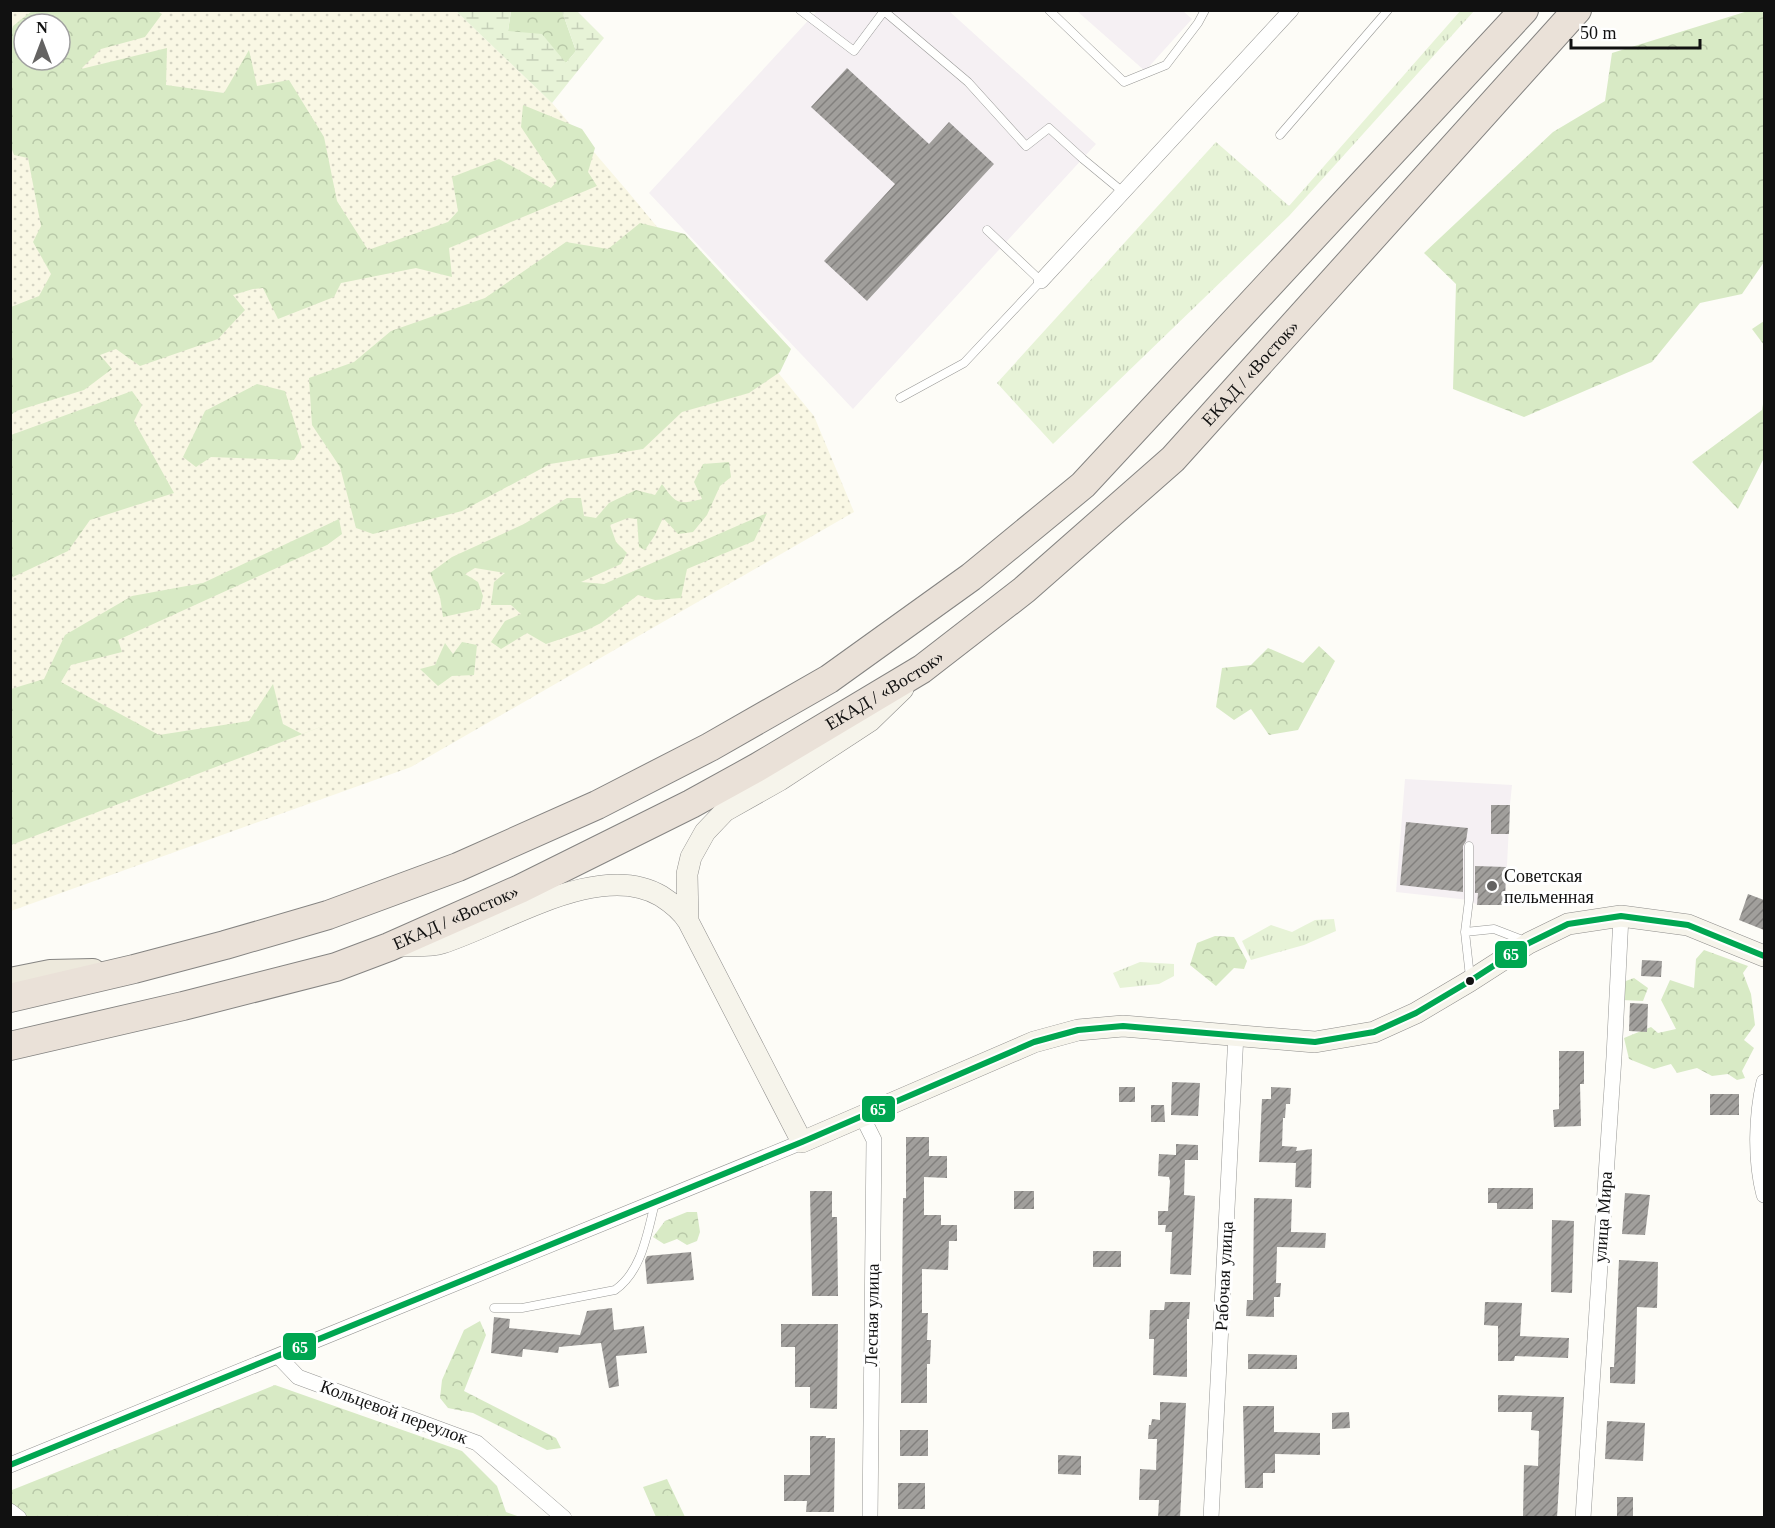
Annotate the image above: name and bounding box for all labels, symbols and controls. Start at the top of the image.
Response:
north arrow [12,12,72,72]
scale bar [1571,12,1700,50]
text: N [36,19,48,36]
text: 50 m [1580,23,1617,43]
street label: ЕКАД / «Восток» [1198,316,1303,430]
street label: ЕКАД / «Восток» [822,646,948,734]
place label: Советская пельменная [1504,866,1594,907]
marker: Советская пельменная [1485,879,1499,893]
street label: ЕКАД / «Восток» [390,881,522,954]
line badge: 65 [1494,940,1528,969]
text: 65 [1503,946,1519,963]
unlabelled marker [1464,975,1476,987]
line badge: 65 [861,1095,896,1123]
text: 65 [870,1101,886,1118]
street label: улица Мира [1590,1171,1616,1263]
street label: Рабочая улица [1211,1221,1237,1331]
street label: Лесная улица [861,1263,883,1367]
line badge: 65 [282,1332,317,1361]
text: 65 [292,1339,308,1356]
street label: Кольцевой переулок [318,1376,471,1448]

